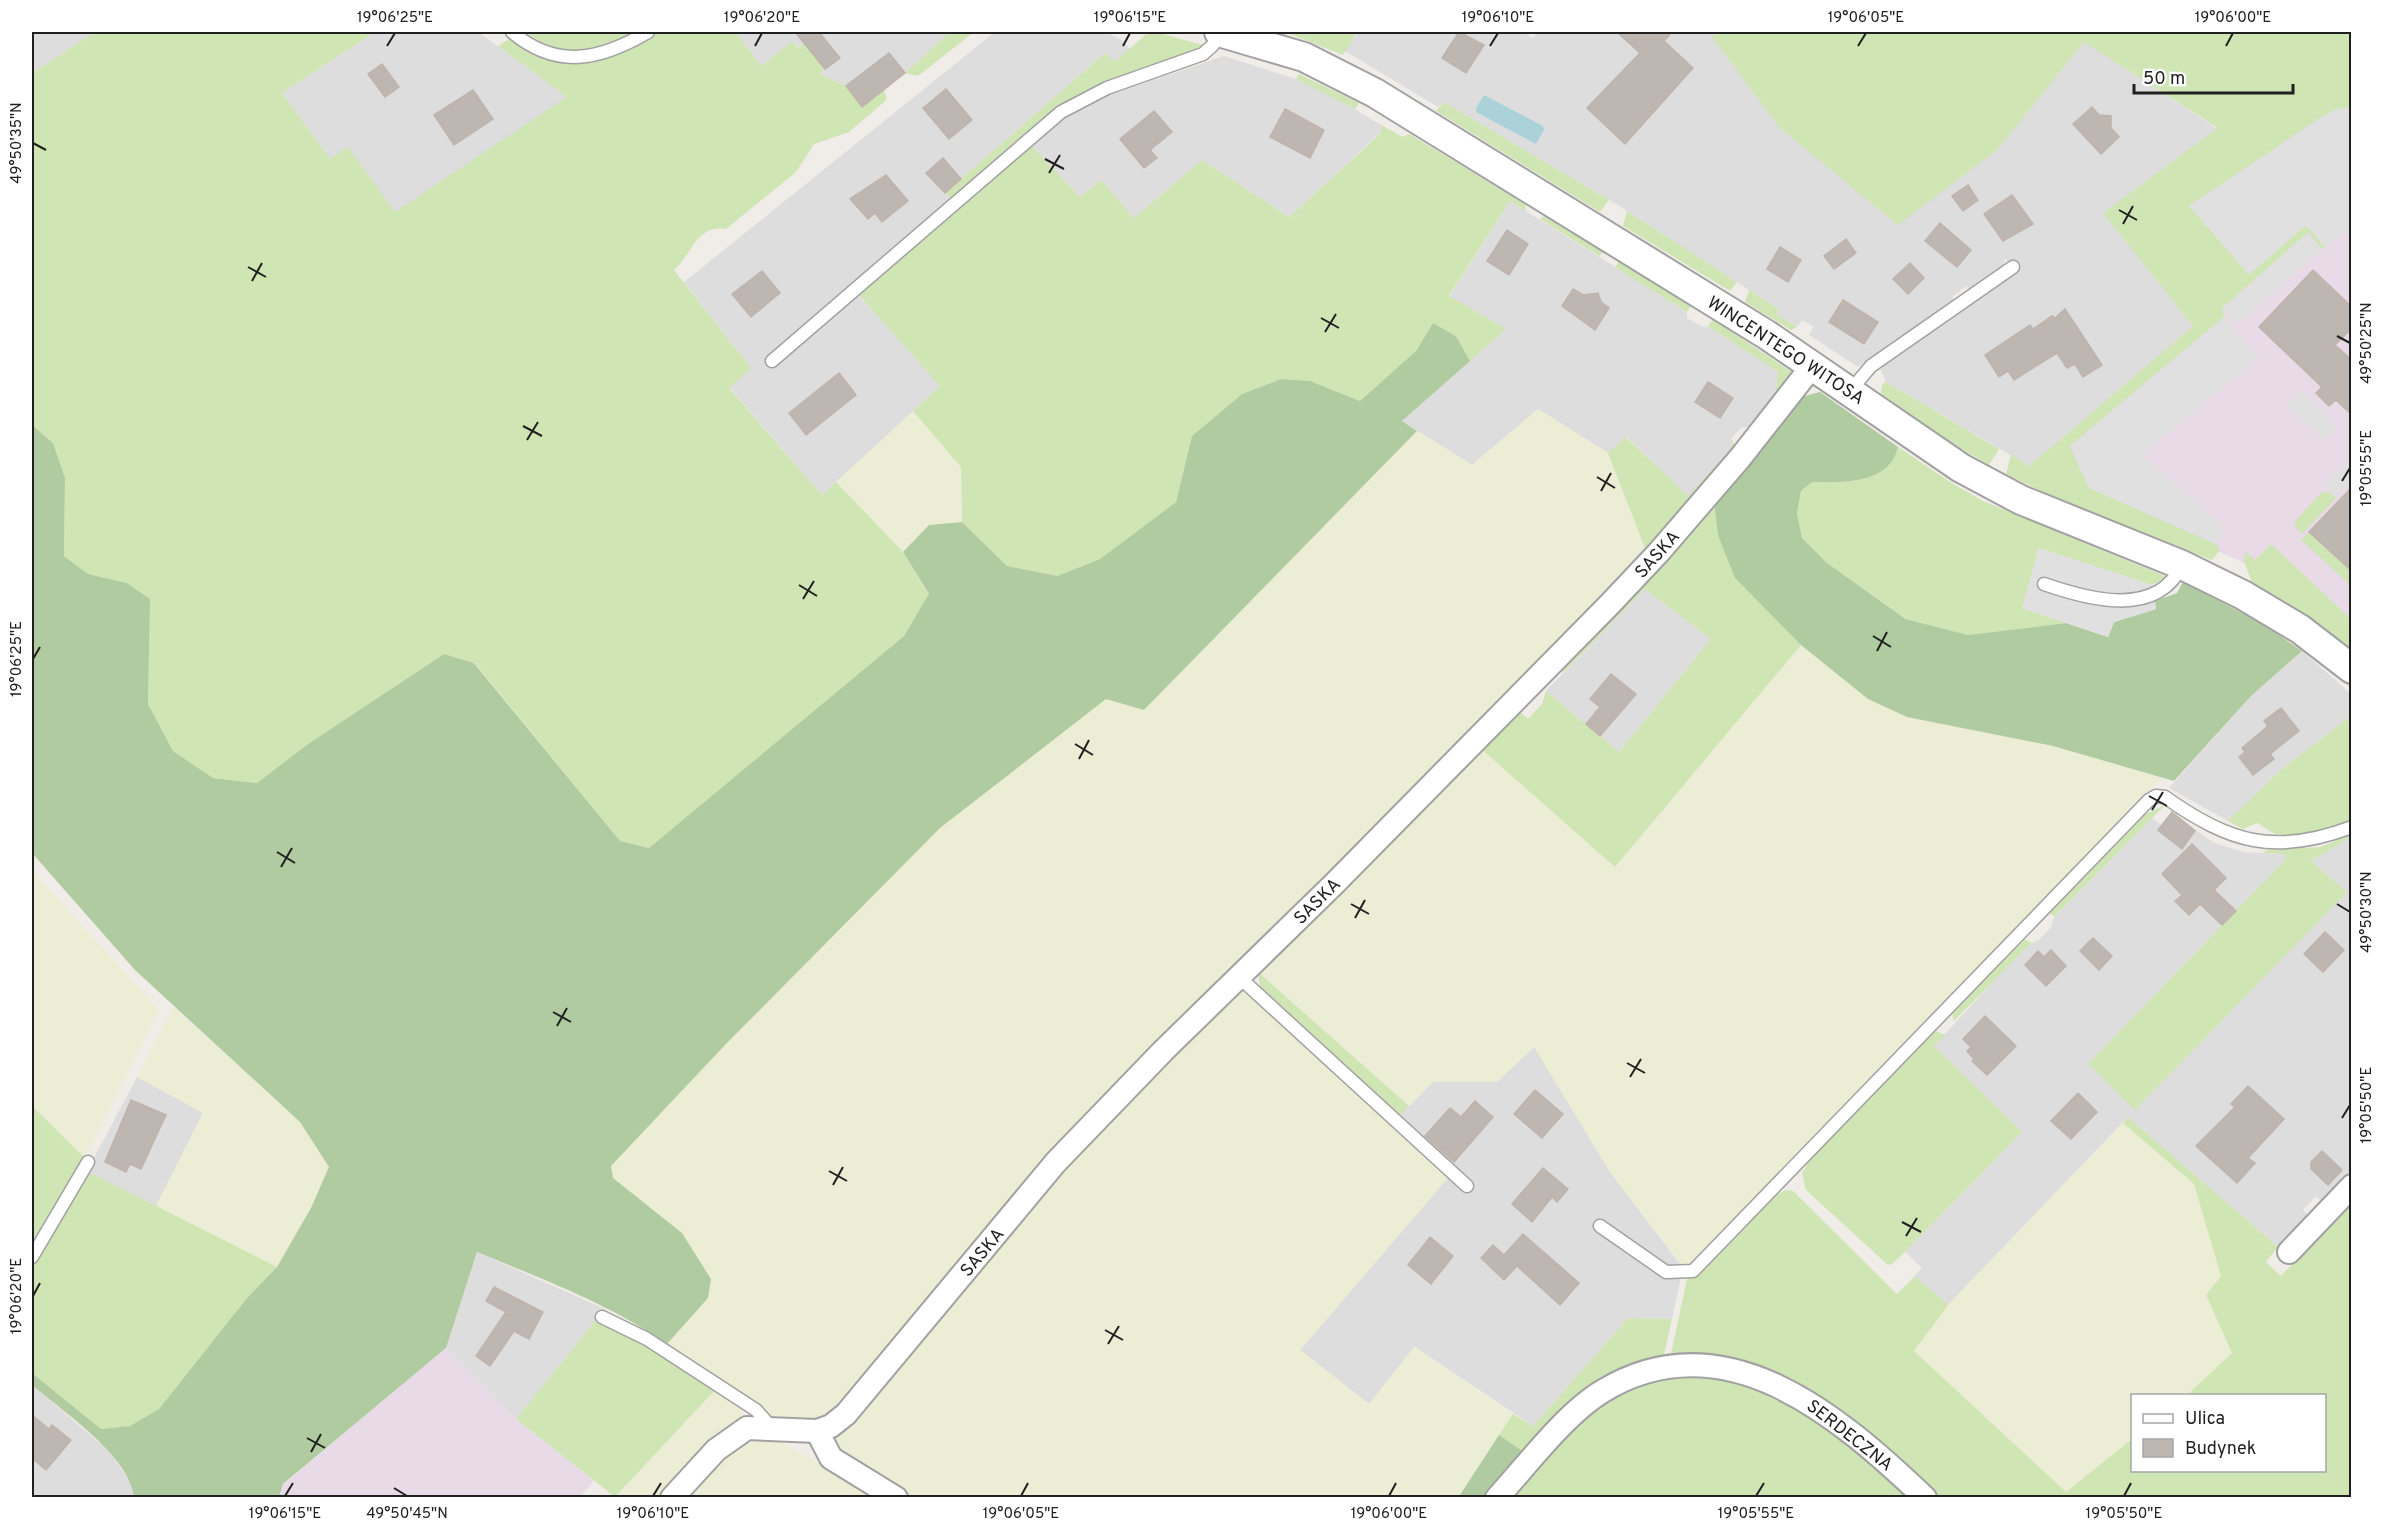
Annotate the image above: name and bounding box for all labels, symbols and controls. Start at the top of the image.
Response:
text: 19°06'25"E [357,9,433,28]
text: 19°06'20"E [724,9,800,28]
text: 19°06'15"E [1094,9,1166,28]
text: 19°06'10"E [1462,9,1534,28]
text: 19°06'05"E [1828,9,1904,28]
text: 19°06'00"E [2195,9,2271,28]
scale bar [2134,57,2293,95]
text: 50 m [2143,68,2185,91]
text: 49°50'35"N [8,102,27,184]
street label: WINCENTEGO WITOSA [1702,292,1868,411]
text: 49°50'25"N [2358,302,2377,384]
text: 19°05'55"E [2358,430,2377,506]
street label: SASKA [1631,526,1686,584]
text: 19°06'25"E [8,621,27,697]
text: 49°50'30"N [2358,871,2377,953]
street label: SASKA [1290,874,1346,930]
text: 19°05'50"E [2358,1067,2377,1143]
street label: SASKA [956,1224,1010,1282]
text: 19°06'20"E [8,1258,27,1334]
legend [2131,1394,2326,1472]
street label: SERDECZNA [1801,1395,1897,1477]
text: Ulica [2185,1408,2225,1431]
text: Budynek [2185,1438,2256,1461]
text: 19°06'15"E [249,1505,321,1524]
text: 49°50'45"N [366,1505,448,1524]
text: 19°06'10"E [617,1505,689,1524]
text: 19°06'05"E [983,1505,1059,1524]
text: 19°06'00"E [1351,1505,1427,1524]
text: 19°05'55"E [1718,1505,1794,1524]
text: 19°05'50"E [2086,1505,2162,1524]

